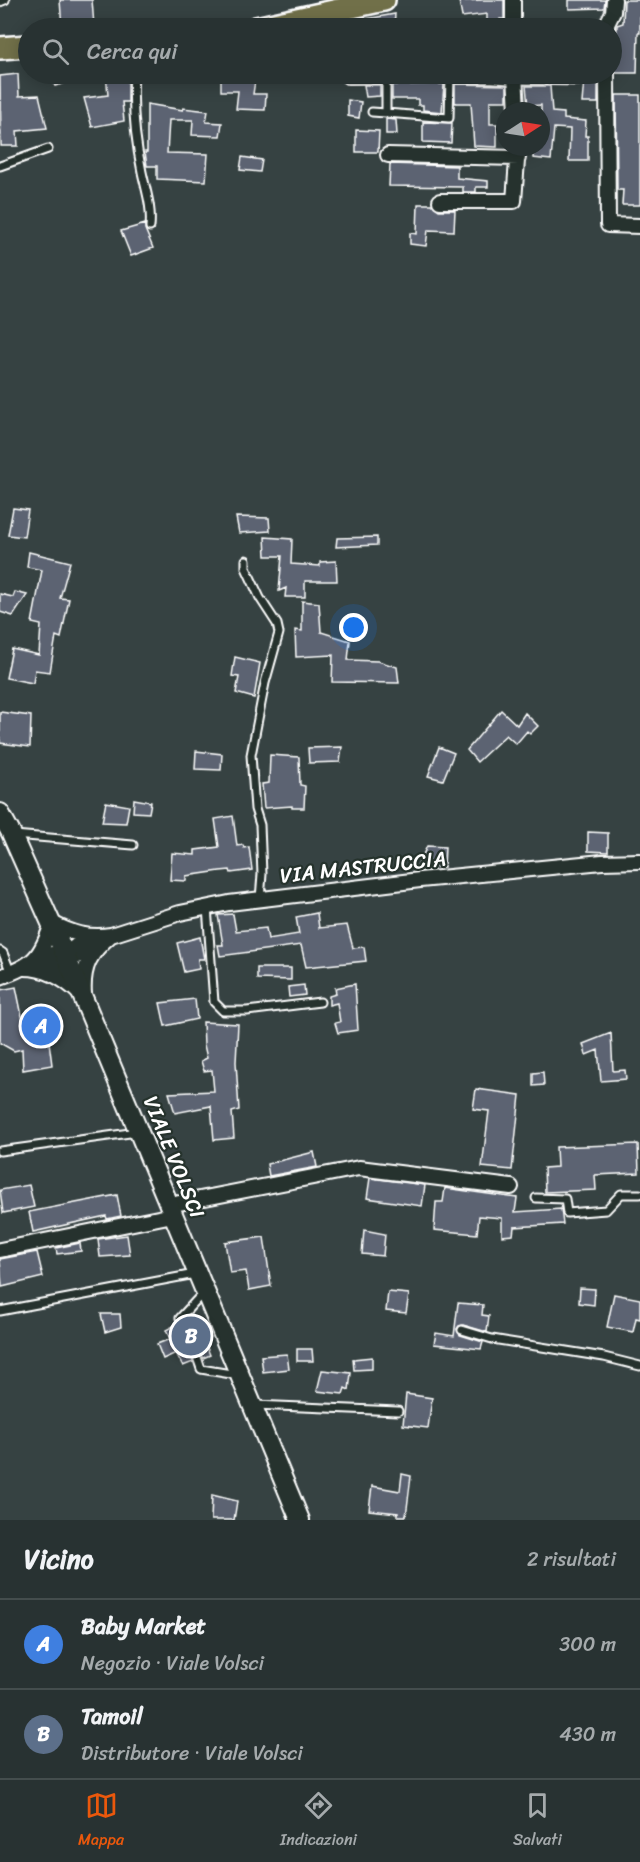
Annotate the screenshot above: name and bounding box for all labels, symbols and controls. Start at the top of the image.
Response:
search box [18,18,622,84]
text: Cerca qui [87,32,177,71]
icon: search [39,35,72,68]
north arrow [496,102,550,156]
your location [339,613,368,642]
street label: VIA MASTRUCCIA [278,839,448,895]
pin: A [22,1004,60,1048]
street label: VIALE VOLSCI [132,1090,216,1225]
pin: B [172,1314,210,1358]
text: Vicino [24,1536,94,1582]
text: 2 risultati [527,1542,616,1577]
text: Baby Market [81,1607,206,1646]
text: A [37,1627,50,1662]
text: 300 m [559,1627,616,1662]
text: Negozio · Viale Volsci [81,1646,264,1681]
text: Tamoil [81,1697,143,1736]
text: B [37,1717,50,1752]
text: 430 m [559,1717,616,1752]
text: Distributore · Viale Volsci [81,1736,303,1771]
tab: Mappa [78,1789,124,1854]
tab: Indicazioni [280,1789,357,1854]
tab: Salvati [513,1789,562,1854]

